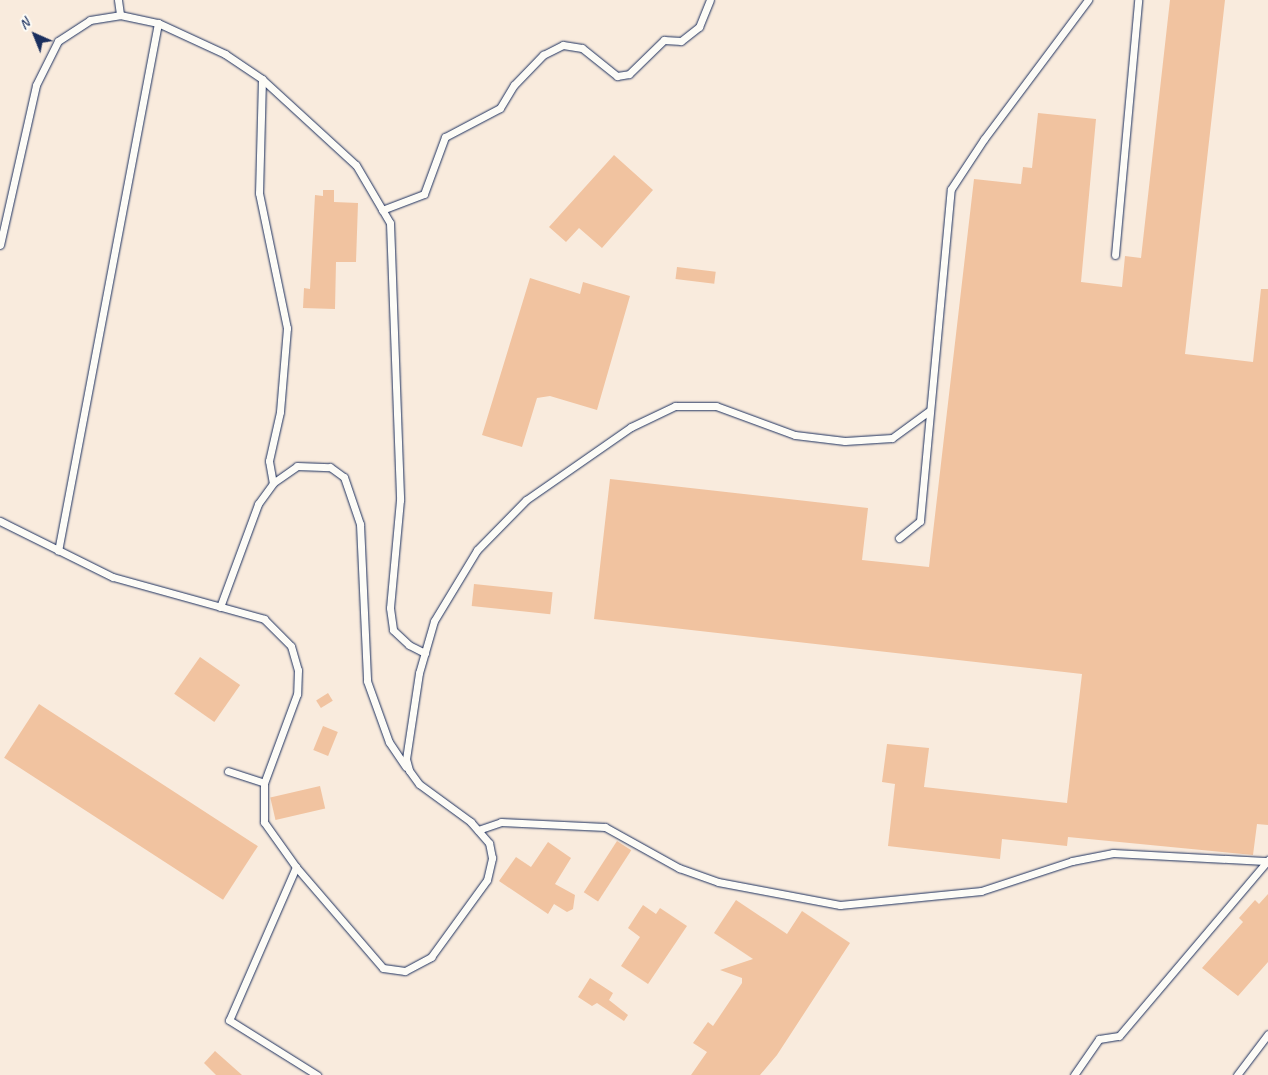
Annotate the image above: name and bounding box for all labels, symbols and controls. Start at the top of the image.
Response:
north arrow [10,10,60,60]
text: N [15,15,33,33]

